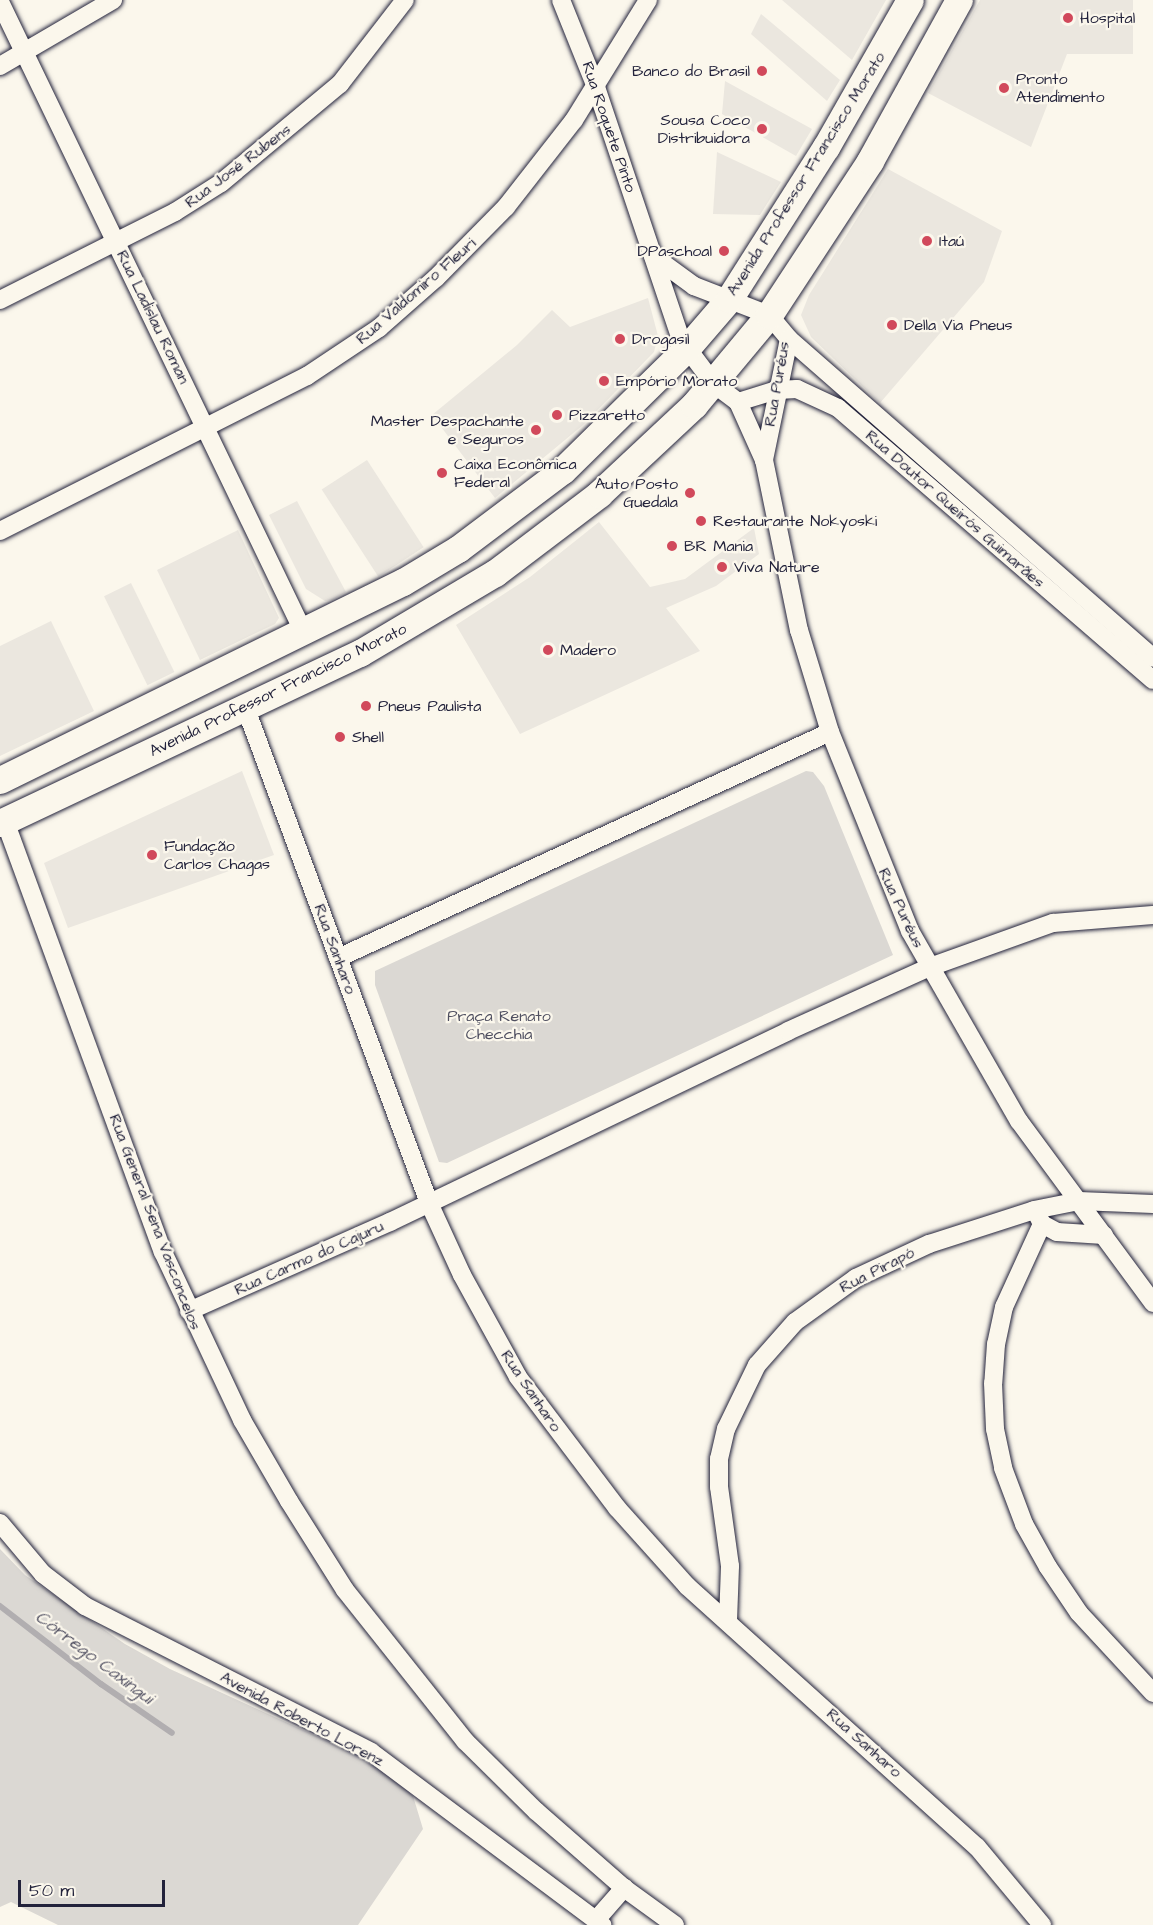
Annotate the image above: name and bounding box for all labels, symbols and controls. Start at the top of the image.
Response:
place label: Hospital [1080,8,1135,28]
marker: Hospital [1061,11,1075,25]
street label: Avenida Professor Francisco Morato [723,49,889,299]
street label: Rua Roquete Pinto [578,59,640,195]
place label: Banco do Brasil [632,61,750,81]
marker: Banco do Brasil [755,64,769,78]
place label: Pronto Atendimento [1016,69,1105,107]
marker: Pronto Atendimento [997,81,1011,95]
place label: Sousa Coco Distribuidora [658,110,750,148]
street label: Rua José Rubens [181,120,295,212]
marker: Sousa Coco Distribuidora [755,122,769,136]
place label: Itaú [939,231,964,251]
street label: Rua Valdomiro Fleuri [352,234,480,348]
marker: Itaú [920,234,934,248]
place label: DPaschoal [638,241,712,261]
marker: DPaschoal [717,244,731,258]
street label: Rua Ladislau Roman [112,247,194,387]
place label: Della Via Pneus [904,315,1013,335]
marker: Della Via Pneus [885,318,899,332]
place label: Drogasil [632,329,690,349]
marker: Drogasil [613,332,627,346]
street label: Rua Puréus [760,340,794,428]
place label: Empório Morato [616,371,737,391]
marker: Empório Morato [597,374,611,388]
place label: Pizzaretto [569,405,645,425]
marker: Pizzaretto [550,408,564,422]
place label: Master Despachante e Seguros [371,411,524,449]
marker: Master Despachante e Seguros [529,423,543,437]
street label: Rua Doutor Queirós Guimarães [862,426,1048,592]
place label: Caixa Econômica Federal [454,454,577,492]
marker: Caixa Econômica Federal [435,466,449,480]
place label: Auto Posto Guedala [595,474,678,512]
marker: Auto Posto Guedala [683,486,697,500]
place label: Restaurante Nokyoski [713,511,877,531]
marker: Restaurante Nokyoski [694,514,708,528]
place label: BR Mania [684,536,753,556]
marker: BR Mania [665,539,679,553]
place label: Viva Nature [734,557,820,577]
marker: Viva Nature [715,560,729,574]
street label: Avenida Professor Francisco Morato [146,619,410,761]
place label: Madero [560,640,616,660]
marker: Madero [541,643,555,657]
place label: Pneus Paulista [378,696,481,716]
marker: Pneus Paulista [359,699,373,713]
place label: Shell [352,727,384,747]
marker: Shell [333,730,347,744]
place label: Fundação Carlos Chagas [164,836,270,874]
marker: Fundação Carlos Chagas [145,848,159,862]
street label: Rua Puréus [874,865,928,951]
street label: Rua Sanharo [310,901,360,997]
park label: Praça Renato Checchia [447,1006,551,1044]
street label: Rua General Sena Vasconcelos [105,1111,205,1333]
street label: Rua Carmo do Cajuru [231,1216,387,1300]
street label: Rua Pirapó [836,1243,918,1297]
street label: Rua Sanharo [497,1347,565,1435]
water label: Córrego Caxingui [31,1607,157,1709]
street label: Avenida Roberto Lorenz [217,1668,387,1770]
street label: Rua Sanharo [823,1704,905,1782]
scale bar [21,1868,168,1906]
text: 50 m [29,1878,74,1903]

